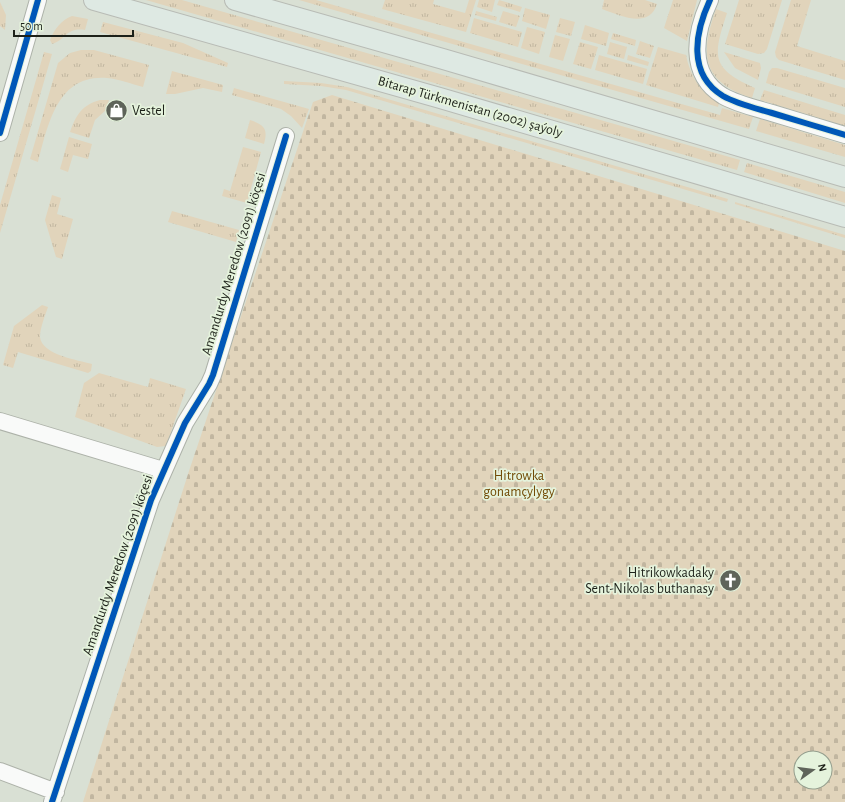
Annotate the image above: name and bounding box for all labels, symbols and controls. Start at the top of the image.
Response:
scale bar [14,12,133,38]
text: 50 m [20,20,43,32]
street label: Bitarap Türkmenistan (2002) şaýoly [376,74,564,140]
shop icon: Vestel [103,98,129,124]
place label: Vestel [132,104,165,118]
street label: Amandurdy Meredow (2091) köçesi [200,171,268,357]
park label: Hitrowka gonamçylygy [483,469,555,499]
street label: Amandurdy Meredow (2091) köçesi [80,473,156,657]
place label: Hitrikowkadaky Sent-Nikolas buthanasy [585,566,714,596]
church icon: Hitrikowkadaky Sent-Nikolas buthanasy [717,568,743,594]
north arrow [793,750,833,790]
text: N [816,763,828,773]

